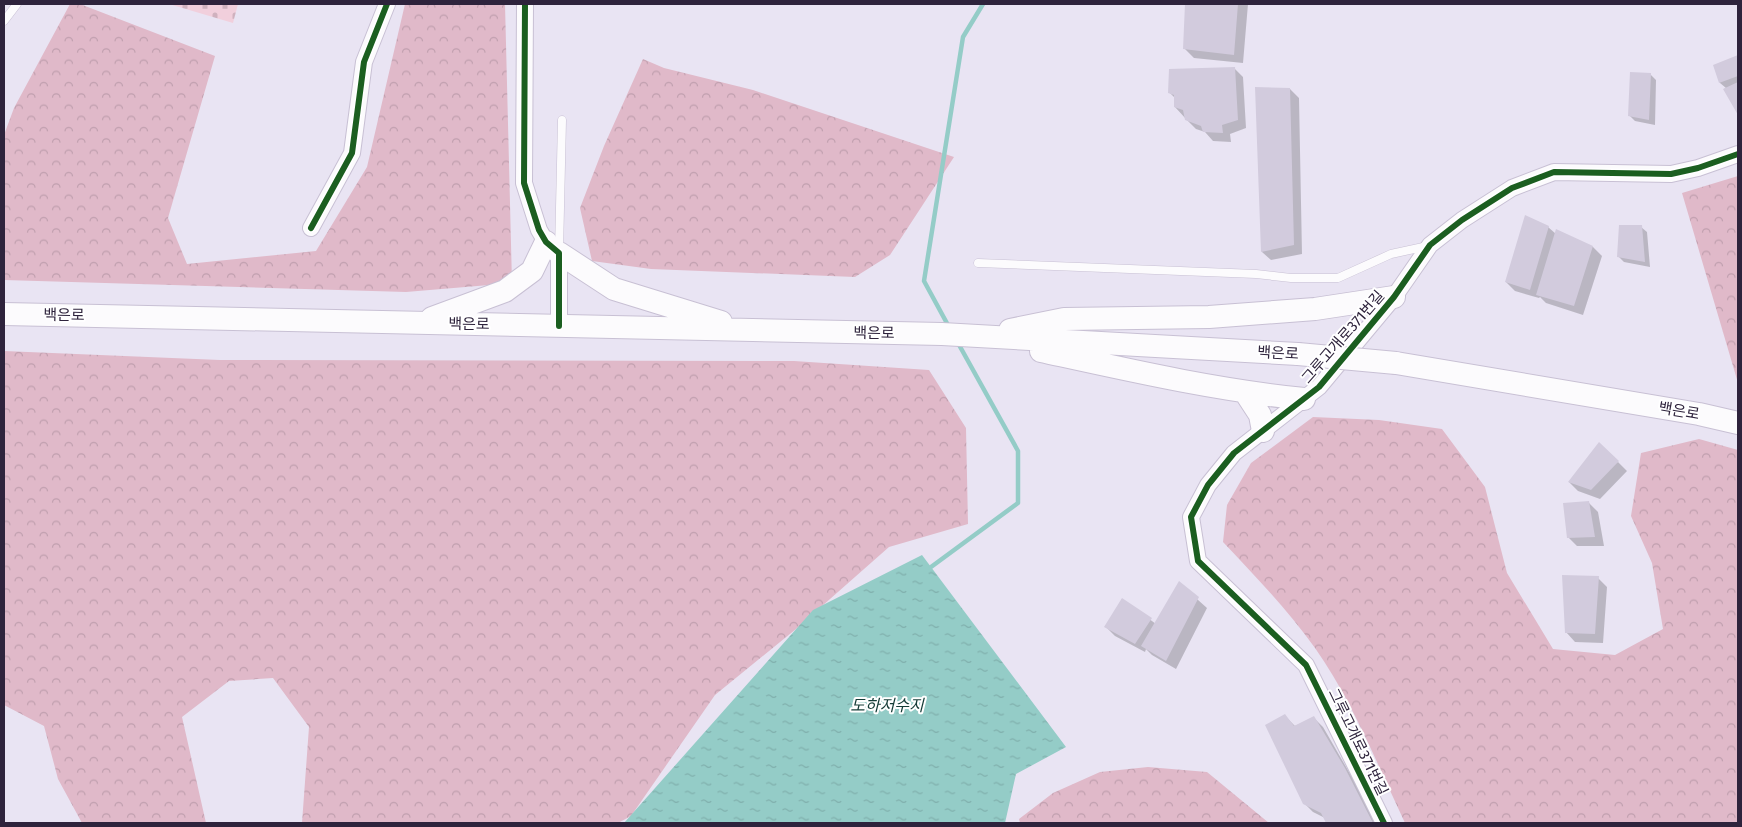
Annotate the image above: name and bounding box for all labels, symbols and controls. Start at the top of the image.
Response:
street label: 그루고개로371번길 [1298,287,1388,387]
street label: 백은로 [43,306,85,324]
street label: 백은로 [448,315,490,333]
street label: 백은로 [853,324,895,342]
street label: 백은로 [1257,343,1299,363]
street label: 백은로 [1657,399,1701,423]
street label: 그루고개로371번길 [1324,686,1392,798]
water label: 도하저수지 [850,696,925,715]

